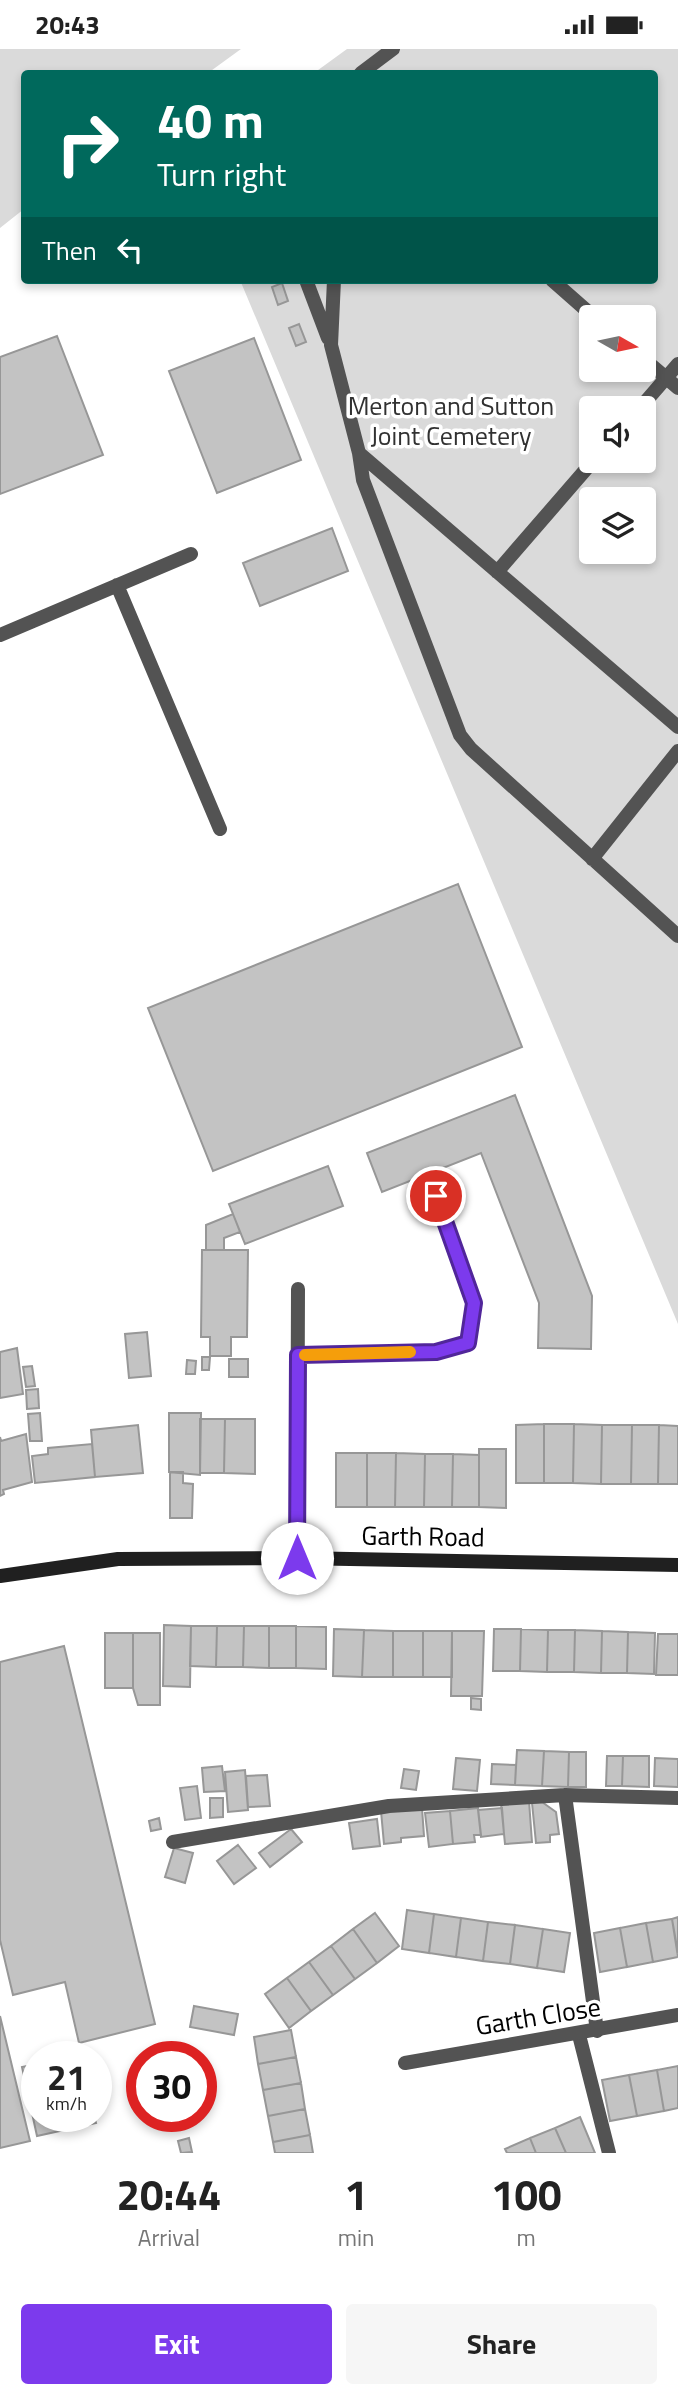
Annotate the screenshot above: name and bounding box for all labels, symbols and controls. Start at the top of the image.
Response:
text: 20:43 [35,5,100,44]
text: 40 m [157,82,264,157]
icon: right [42,98,133,189]
text: Turn right [157,150,286,198]
text: Then [42,231,97,270]
icon: left [111,231,149,269]
north arrow [579,305,656,381]
map controls [579,305,656,564]
park label: Merton and Sutton Joint Cemetery [348,386,554,455]
button: sound [579,396,656,473]
button: layers [579,487,656,564]
pin [406,1166,466,1226]
icon: arrive [417,1177,455,1215]
street label: Garth Road [361,1515,485,1557]
position arrow [260,1521,334,1595]
street label: Garth Close [473,1987,603,2045]
speed limit sign: 30 [126,2041,217,2132]
text: 21 [47,2050,86,2104]
text: km/h [46,2090,87,2117]
text: 20:44 [116,2162,221,2226]
text: 1 [344,2162,368,2226]
text: 100 [491,2162,561,2226]
text: Arrival [138,2220,200,2255]
text: min [338,2220,374,2255]
text: m [517,2220,536,2255]
button: Exit [21,2304,332,2384]
button: Share [346,2304,657,2384]

